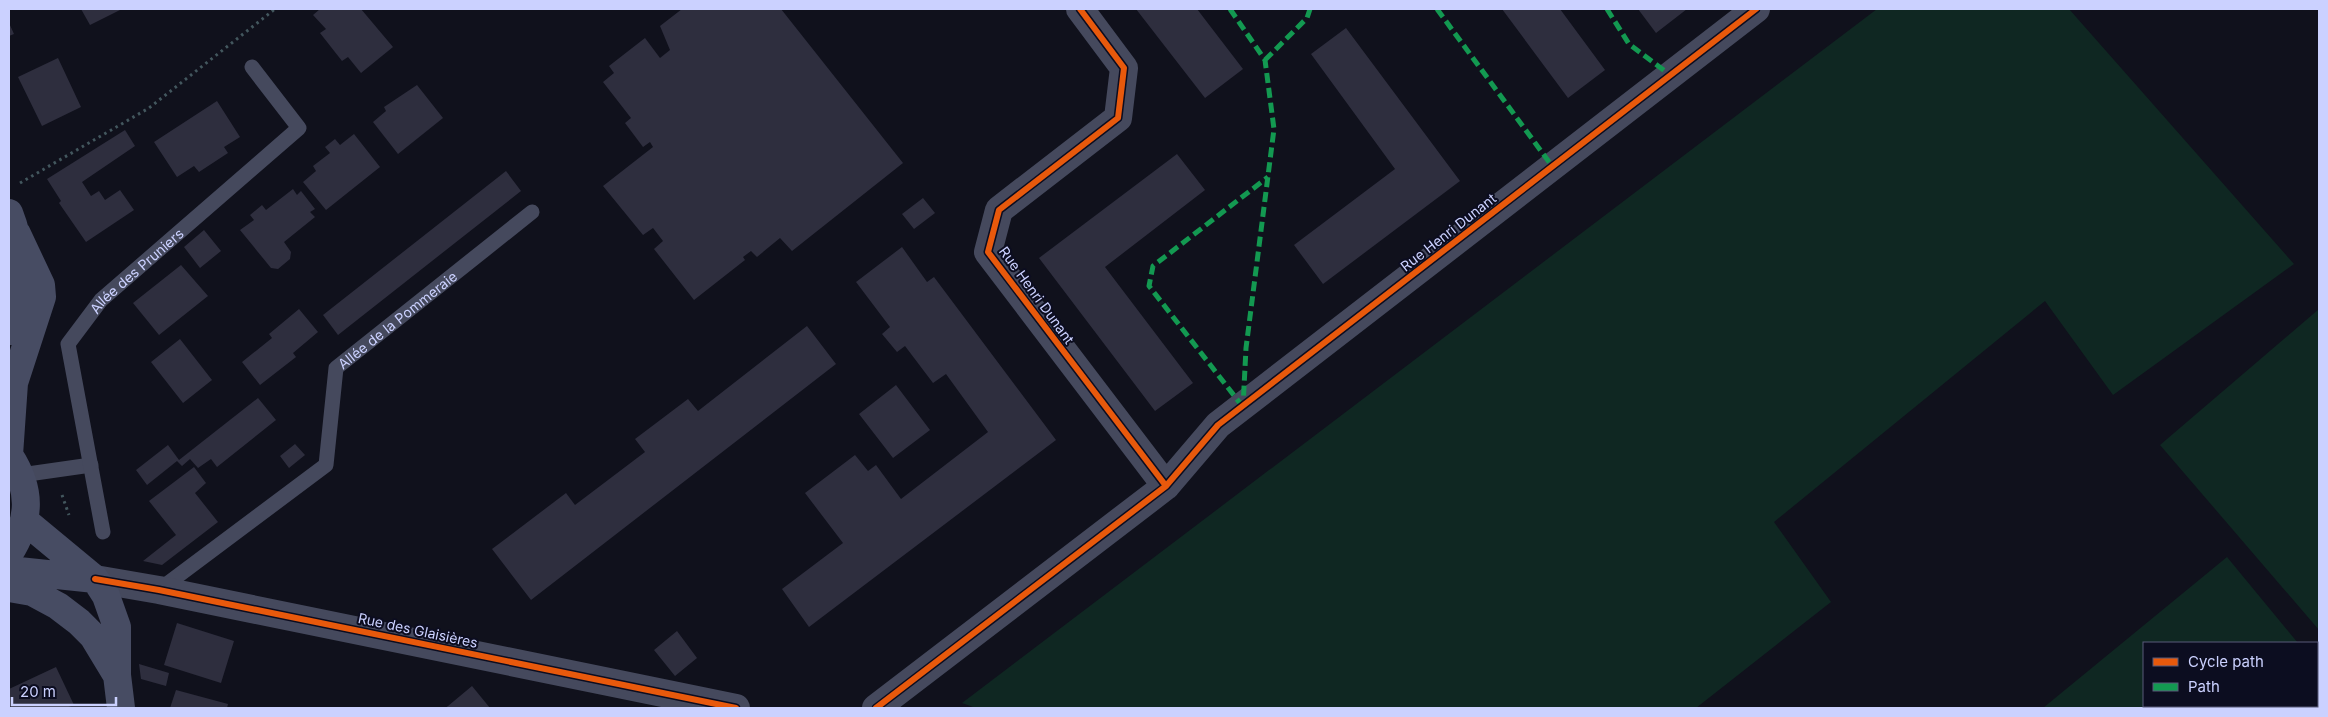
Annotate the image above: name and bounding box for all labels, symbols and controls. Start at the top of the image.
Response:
street label: Rue Henri Dunant [1397,189,1499,275]
street label: Allée des Pruniers [86,224,186,316]
street label: Rue Henri Dunant [996,243,1078,347]
street label: Allée de la Pommeraie [334,267,460,372]
street label: Rue des Glaisières [357,609,479,651]
legend [2143,642,2318,707]
text: Cycle path [2188,652,2264,671]
scale bar [12,674,116,706]
text: Path [2188,677,2220,696]
text: 20 m [20,682,56,701]

